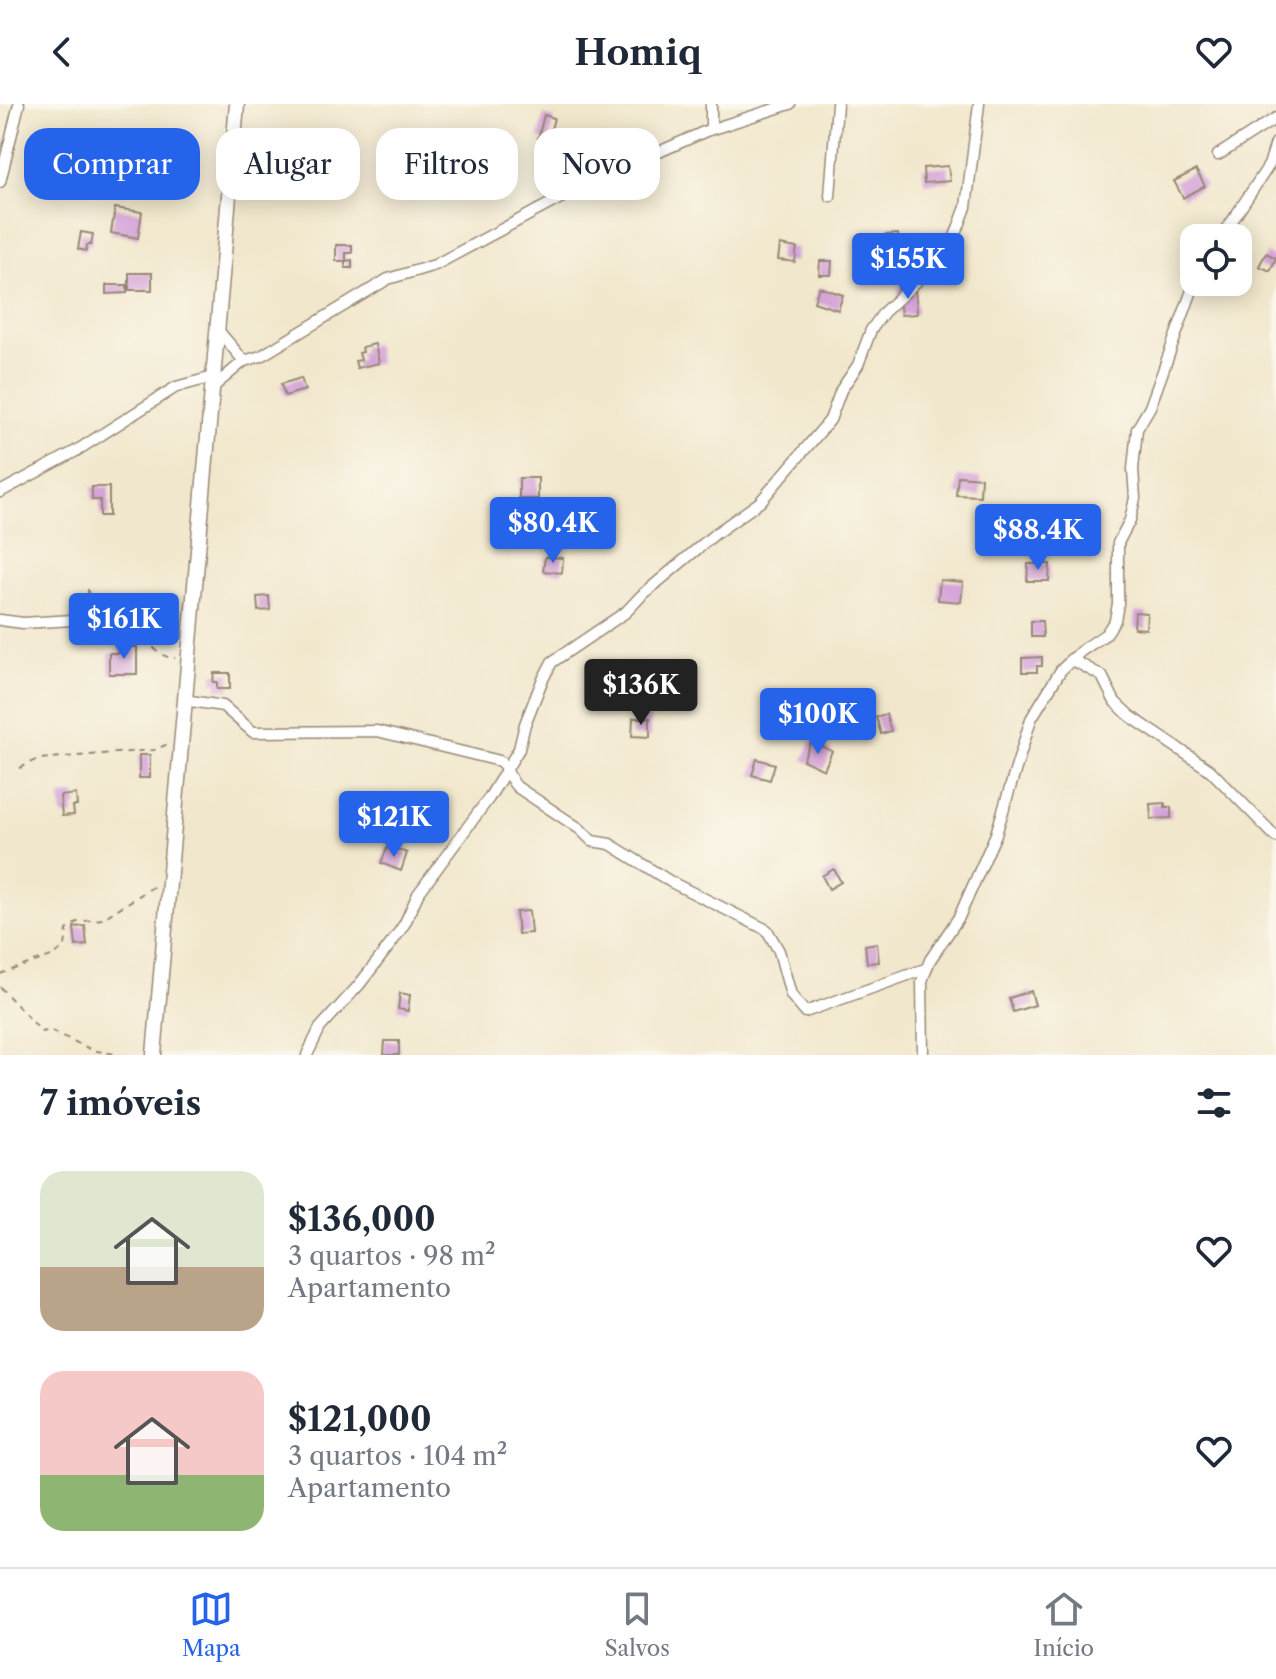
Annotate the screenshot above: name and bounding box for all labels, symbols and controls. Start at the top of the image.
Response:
icon: back [40,30,84,74]
text: Homiq [574,30,702,74]
icon: heart [1192,30,1236,74]
chip: Comprar [24,128,200,200]
chip: Alugar [216,128,360,200]
chip: Filtros [376,128,518,200]
chip: Novo [534,128,660,200]
map controls [1180,224,1252,296]
button: locate [1180,224,1252,296]
pin: $155K [852,233,964,301]
text: $155K [870,243,946,275]
pin: $80.4K [488,497,618,565]
pin: $88.4K [973,504,1103,572]
text: $80.4K [508,507,598,539]
text: $88.4K [993,514,1083,546]
pin: $161K [68,593,180,661]
text: $161K [87,603,161,635]
pin: $136K [585,659,697,727]
text: $136K [602,669,680,701]
pin: $100K [762,688,874,756]
text: $100K [778,698,858,730]
pin: $121K [338,791,450,859]
text: $121K [357,801,431,833]
icon: filters [1192,1081,1236,1125]
text: 7 imóveis [40,1082,201,1124]
text: $136,000 [288,1198,436,1240]
icon: home [104,1203,200,1299]
icon: heart [1192,1229,1236,1273]
text: 3 quartos · 98 m² [288,1240,496,1272]
text: Apartamento [288,1272,451,1304]
text: $121,000 [288,1398,432,1440]
icon: home [104,1403,200,1499]
icon: heart [1192,1429,1236,1473]
text: 3 quartos · 104 m² [288,1440,507,1472]
text: Apartamento [288,1472,451,1504]
tab: Mapa [182,1587,241,1662]
tab: Salvos [604,1587,670,1662]
tab: Início [1034,1587,1094,1662]

